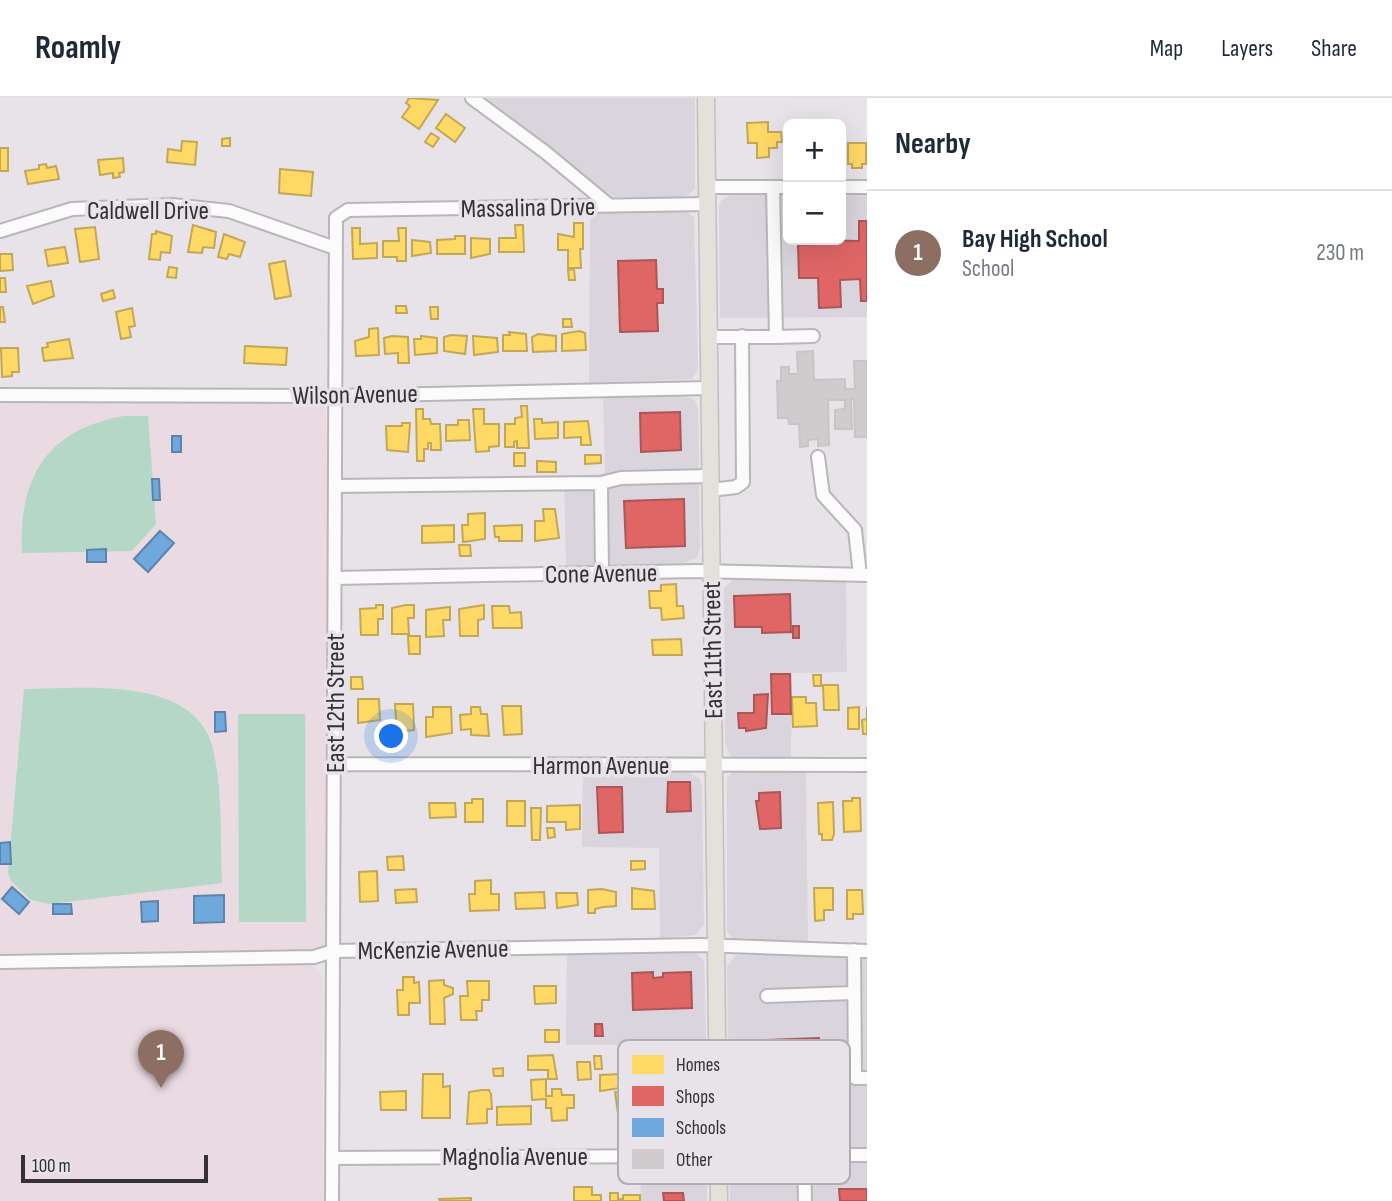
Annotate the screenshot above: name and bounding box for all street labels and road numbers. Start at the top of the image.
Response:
street label: Massalina Drive [460,192,596,225]
street label: Caldwell Drive [87,196,209,227]
street label: Wilson Avenue [292,379,418,412]
street label: Cone Avenue [545,558,658,591]
street label: East 11th Street [697,581,730,719]
street label: East 12th Street [321,633,352,773]
street label: Harmon Avenue [533,751,670,782]
street label: McKenzie Avenue [357,934,509,967]
street label: Magnolia Avenue [442,1142,588,1173]

